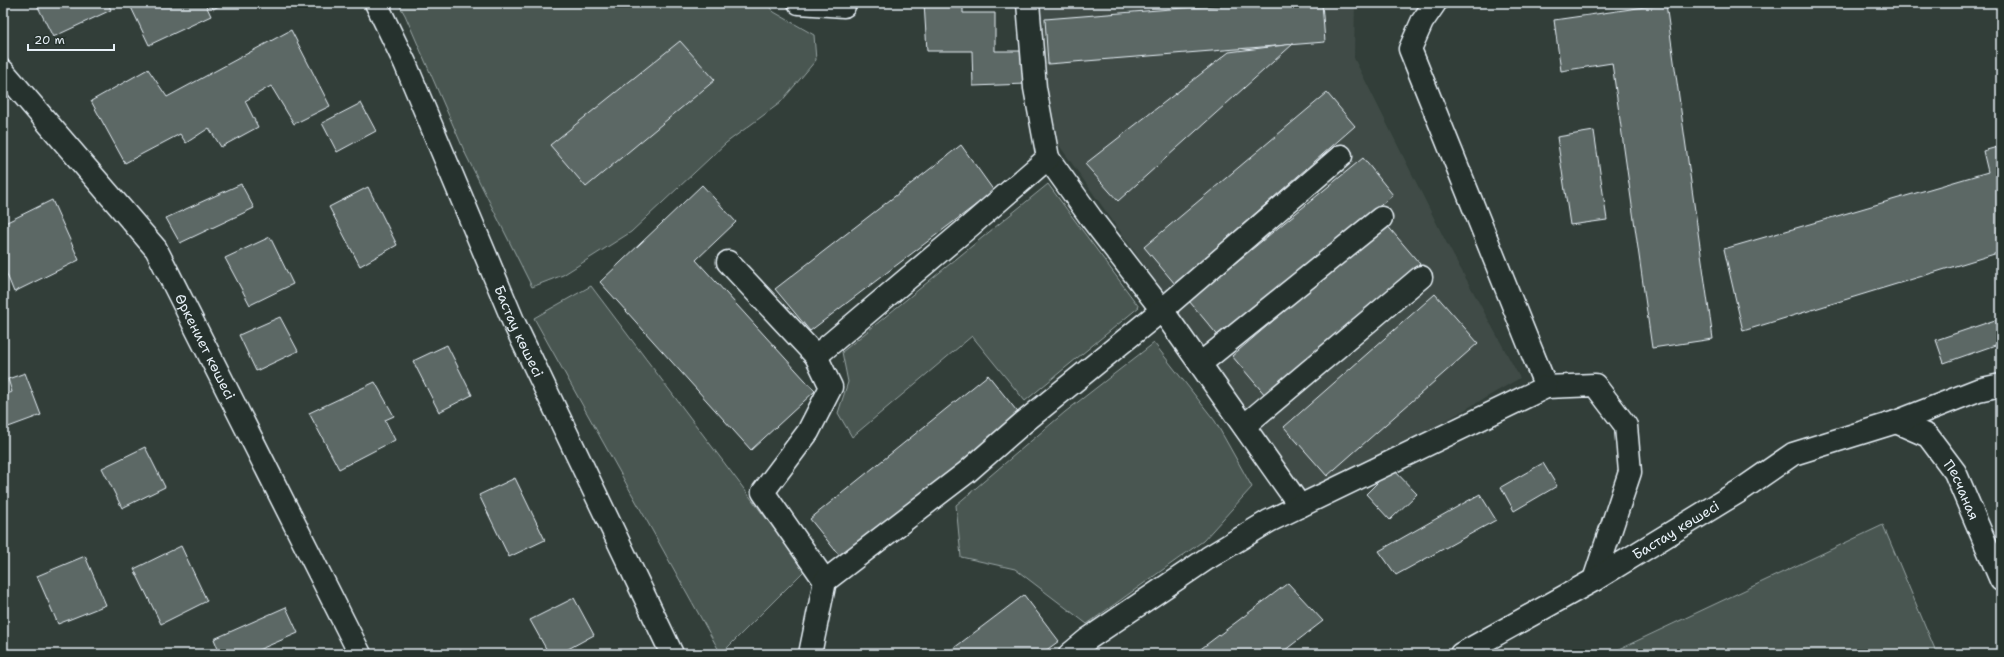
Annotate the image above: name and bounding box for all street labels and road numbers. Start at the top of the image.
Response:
street label: Бастау көшесі [490,283,547,380]
street label: Өркениет көшесі [171,291,239,403]
street label: Песчаная [1940,456,1983,523]
street label: Бастау көшесі [1629,497,1723,564]

